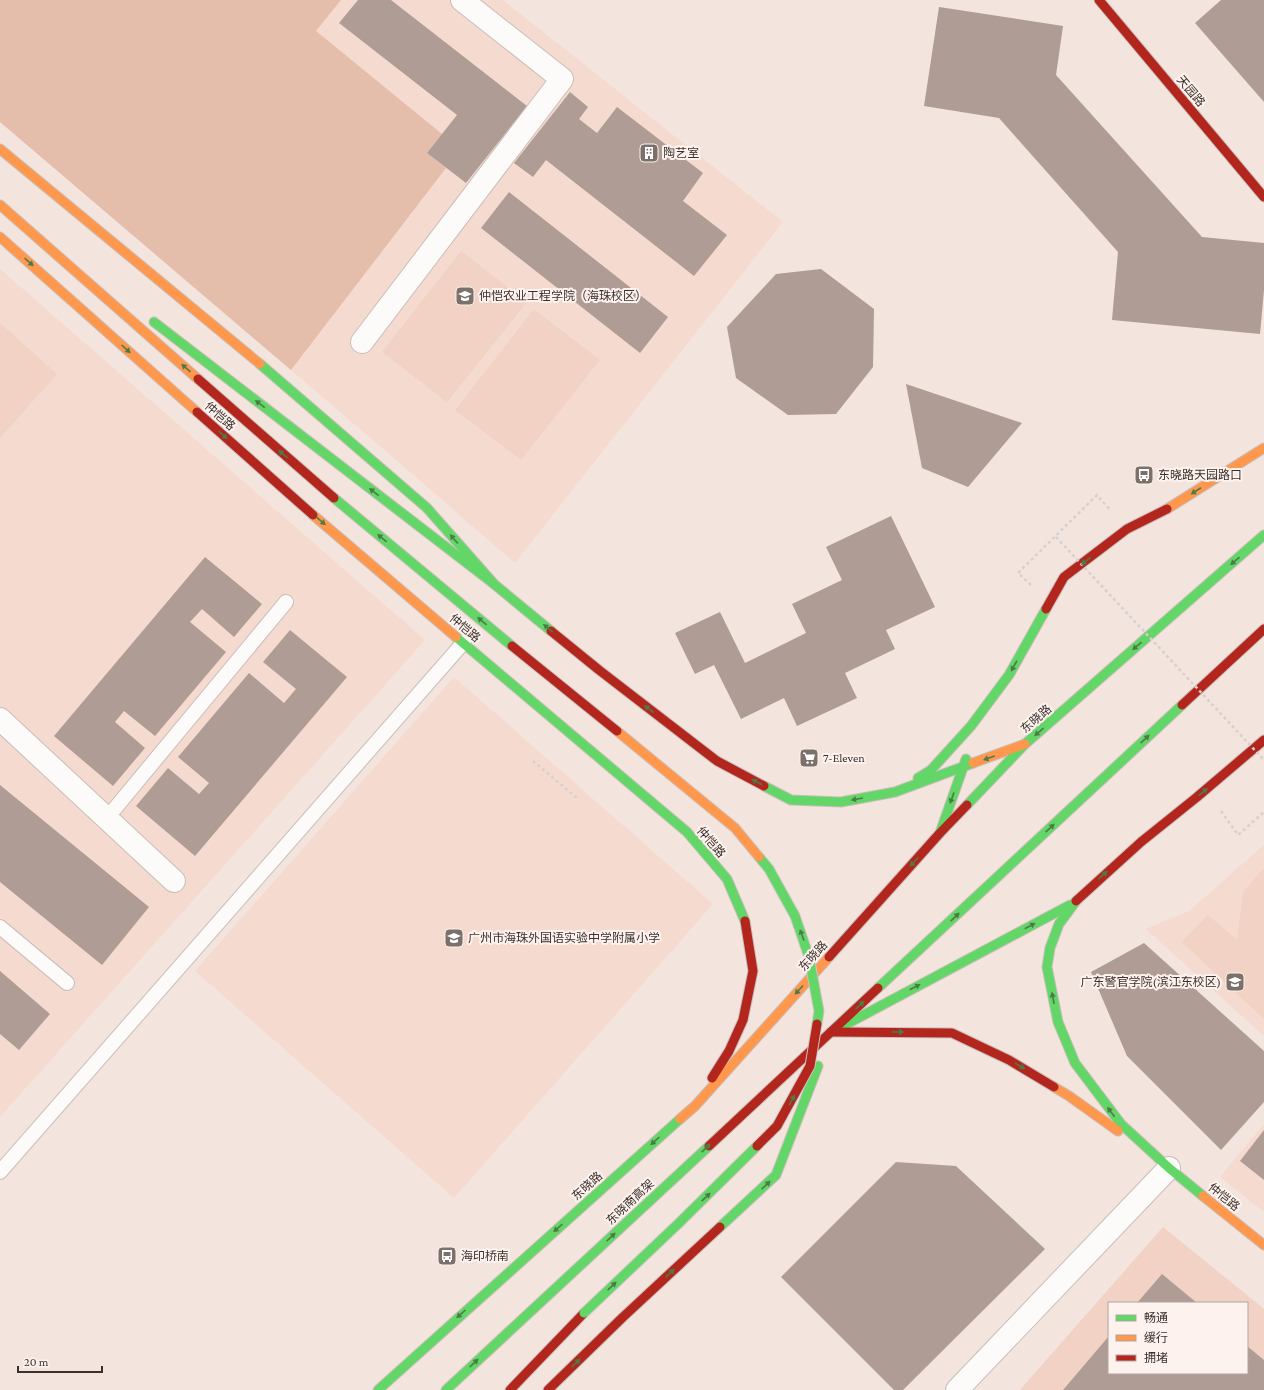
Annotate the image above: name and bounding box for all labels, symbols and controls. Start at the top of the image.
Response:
street label: 天园路 [1174,73,1208,109]
building icon: 陶艺室 [638,142,660,164]
place label: 陶艺室 [663,146,699,160]
one-way arrow [24,258,34,267]
school or university icon: 仲恺农业工程学院（海珠校区） [454,285,476,307]
place label: 仲恺农业工程学院（海珠校区） [479,289,647,303]
one-way arrow [121,344,132,353]
one-way arrow [181,364,190,373]
street label: 仲恺路 [202,399,238,433]
one-way arrow [254,400,265,409]
one-way arrow [218,431,229,440]
one-way arrow [278,449,288,459]
bus stop icon: 东晓路天园路口 [1133,464,1155,486]
place label: 东晓路天园路口 [1158,468,1242,482]
one-way arrow [1191,487,1201,495]
one-way arrow [369,488,379,496]
one-way arrow [316,517,326,526]
one-way arrow [377,534,388,543]
one-way arrow [449,534,458,544]
one-way arrow [1081,556,1092,565]
one-way arrow [1229,556,1240,565]
street label: 仲恺路 [447,611,483,645]
one-way arrow [477,617,487,626]
one-way arrow [542,624,553,632]
one-way arrow [1132,642,1142,651]
one-way arrow [1011,661,1017,672]
street label: 东晓路 [1018,702,1054,736]
one-way arrow [644,705,655,713]
one-way arrow [1034,727,1044,737]
one-way arrow [1140,735,1150,744]
supermarket icon: 7-Eleven [798,747,820,769]
place label: 7-Eleven [823,751,865,765]
one-way arrow [982,755,994,761]
one-way arrow [751,778,762,785]
one-way arrow [1198,788,1208,797]
one-way arrow [949,793,955,805]
one-way arrow [851,797,863,803]
one-way arrow [1045,823,1055,833]
street label: 仲恺路 [694,824,728,860]
one-way arrow [909,857,918,867]
one-way arrow [1098,871,1108,880]
one-way arrow [950,912,960,921]
one-way arrow [1024,923,1036,929]
school or university icon: 广州市海珠外国语实验中学附属小学 [443,927,465,949]
one-way arrow [798,929,804,941]
place label: 广州市海珠外国语实验中学附属小学 [468,931,660,945]
street label: 东晓路 [796,938,830,974]
school or university icon: 广东警官学院(滨江东校区) [1224,971,1246,993]
place label: 广东警官学院(滨江东校区) [1081,975,1221,989]
one-way arrow [909,984,921,990]
one-way arrow [794,985,803,995]
one-way arrow [1050,992,1056,1004]
one-way arrow [855,1000,865,1010]
one-way arrow [892,1029,904,1036]
one-way arrow [1014,1063,1026,1070]
one-way arrow [788,1094,795,1106]
one-way arrow [1108,1107,1116,1117]
one-way arrow [650,1136,660,1146]
one-way arrow [701,1144,711,1153]
street label: 东晓路 [569,1169,605,1203]
street label: 东晓南高架 [603,1176,657,1228]
street label: 仲恺路 [1206,1180,1242,1214]
one-way arrow [761,1181,770,1190]
one-way arrow [701,1192,711,1202]
one-way arrow [553,1223,563,1232]
one-way arrow [606,1232,616,1242]
bus stop icon: 海印桥南 [436,1245,458,1267]
place label: 海印桥南 [461,1249,509,1263]
one-way arrow [665,1269,675,1278]
one-way arrow [607,1282,617,1291]
legend [1108,1302,1248,1374]
one-way arrow [456,1310,467,1319]
text: 畅通 [1144,1311,1168,1325]
text: 缓行 [1144,1331,1168,1345]
scale bar [18,1348,102,1374]
text: 拥堵 [1144,1351,1168,1365]
text: 20 m [24,1355,49,1369]
one-way arrow [571,1358,581,1368]
one-way arrow [469,1359,480,1368]

